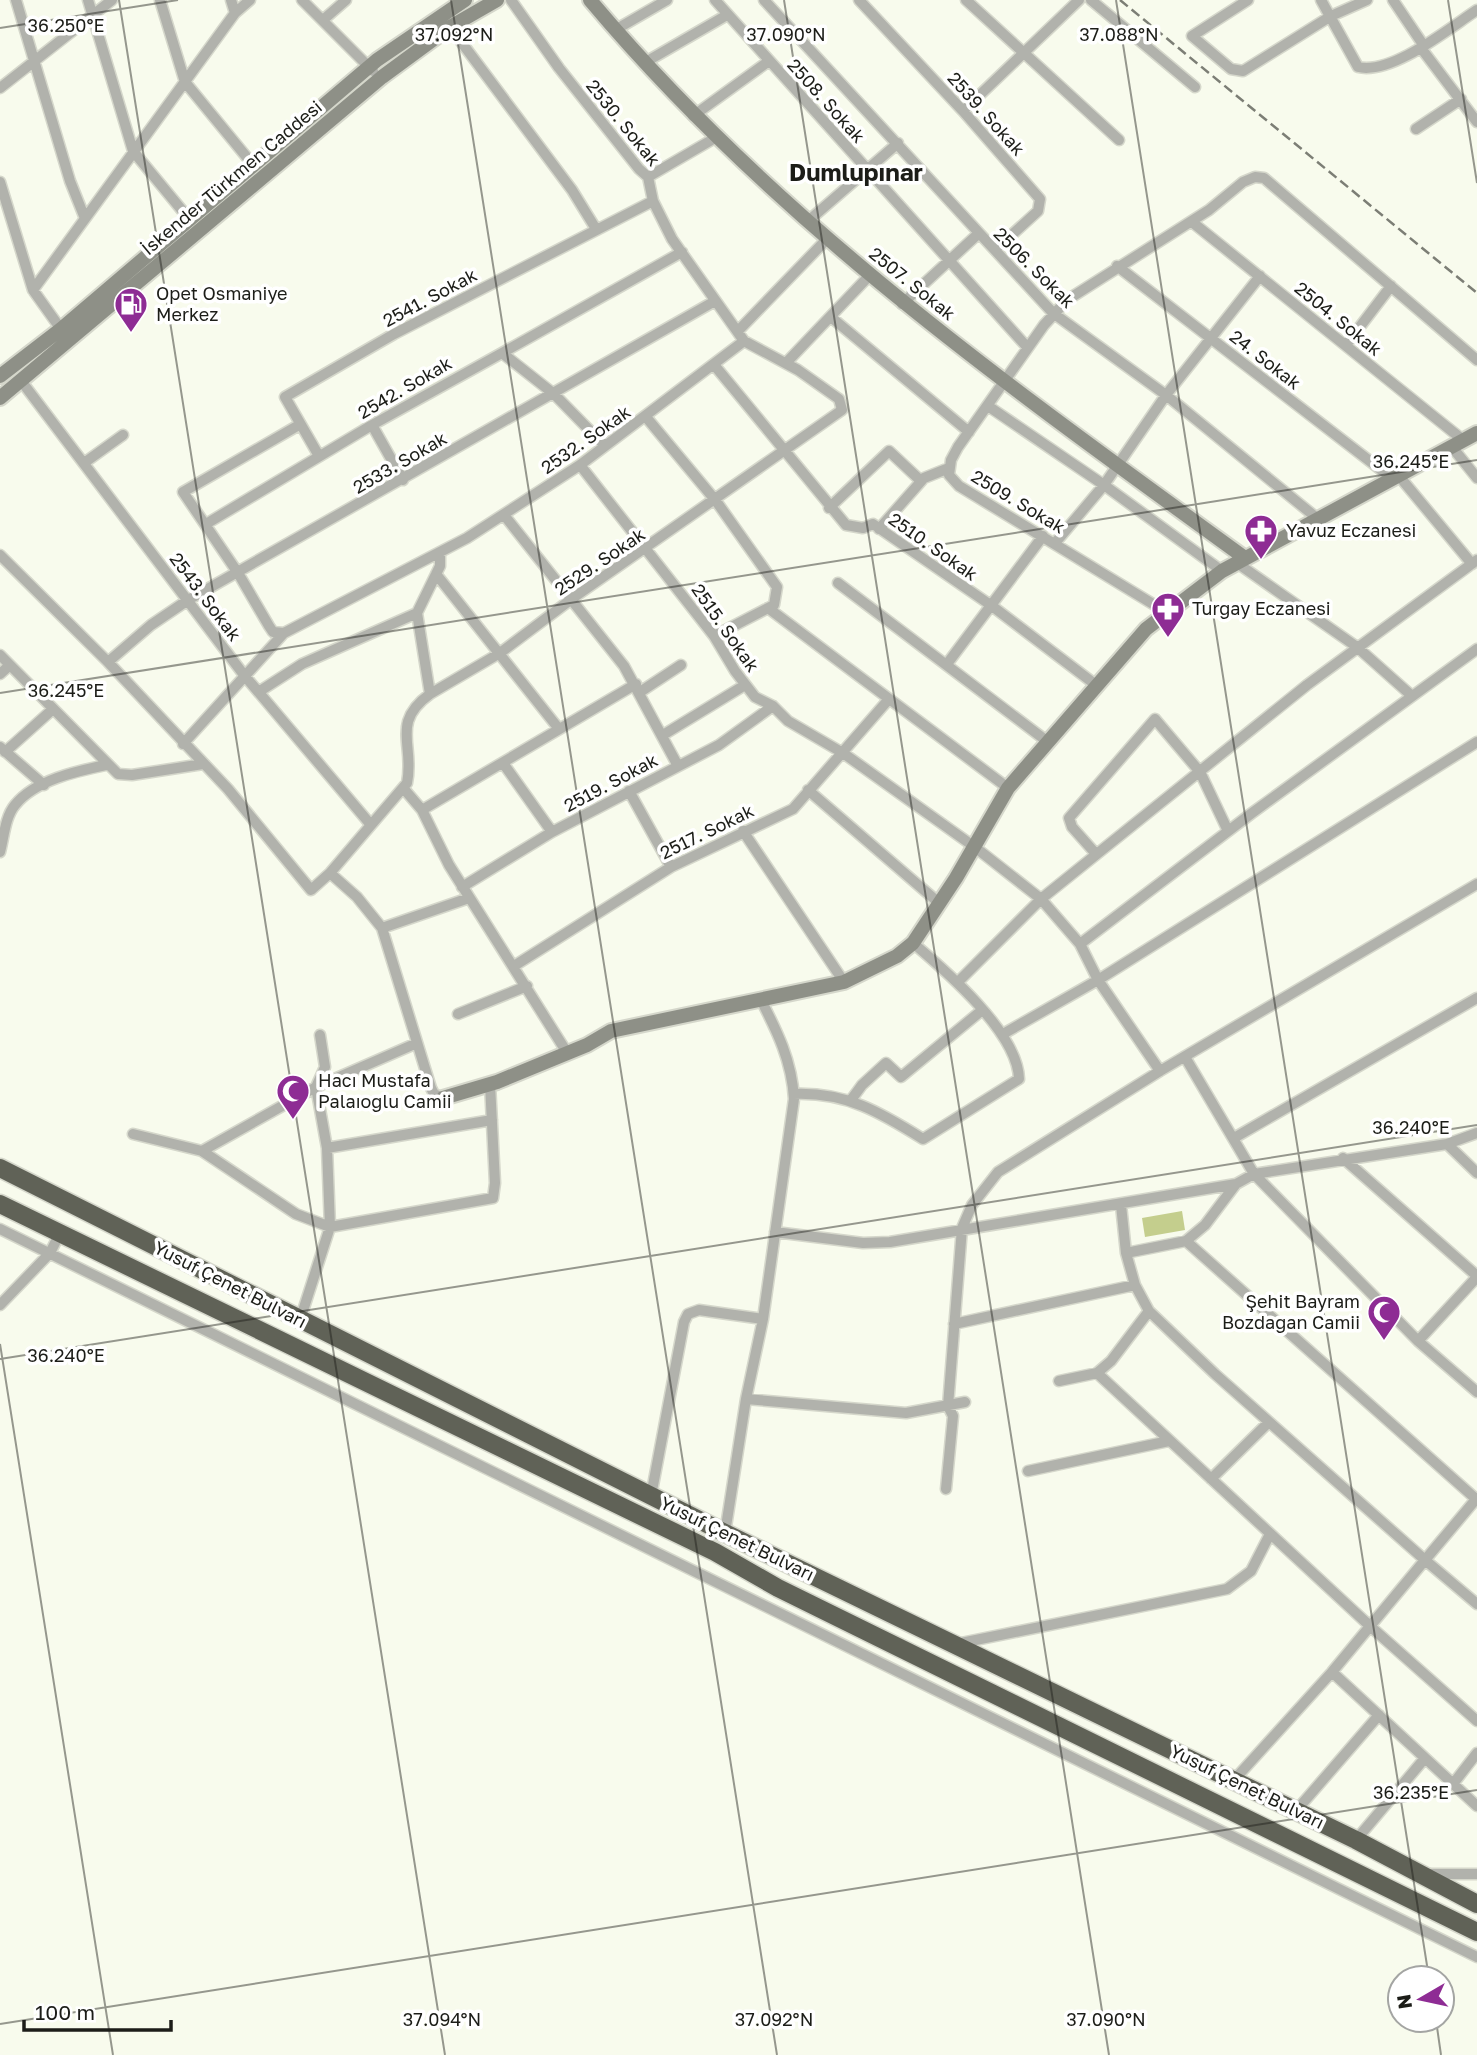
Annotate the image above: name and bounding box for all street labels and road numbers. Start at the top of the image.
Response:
street label: 2508. Sokak [783,54,870,147]
street label: 2539. Sokak [943,67,1030,160]
street label: 2530. Sokak [582,75,665,170]
street label: İskender Türkmen Caddesi [137,95,326,259]
street label: 2506. Sokak [990,222,1080,312]
street label: 2507. Sokak [865,242,960,325]
street label: 2541. Sokak [379,263,480,331]
street label: 2504. Sokak [1291,276,1387,360]
street label: 24. Sokak [1226,325,1305,394]
street label: 2542. Sokak [354,351,455,423]
street label: 2532. Sokak [536,400,634,478]
street label: 2533. Sokak [349,426,450,498]
street label: 2509. Sokak [968,465,1069,538]
street label: 2510. Sokak [885,508,982,585]
street label: 2529. Sokak [550,523,649,600]
street label: 2543. Sokak [165,548,246,645]
street label: 2515. Sokak [687,579,764,676]
street label: 2519. Sokak [560,748,661,816]
street label: 2517. Sokak [656,799,757,863]
street label: Yusuf Çenet Bulvarı [150,1236,311,1332]
street label: Yusuf Çenet Bulvarı [657,1491,818,1585]
street label: Yusuf Çenet Bulvarı [1167,1739,1328,1833]

